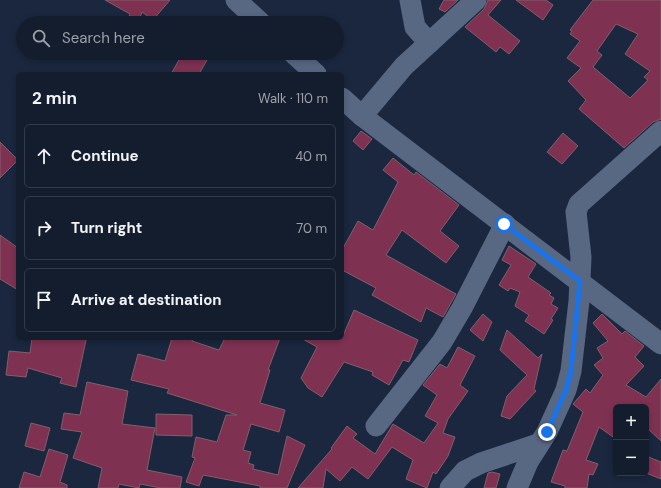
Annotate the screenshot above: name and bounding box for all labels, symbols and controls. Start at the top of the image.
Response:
search box [16,16,344,60]
icon: search [30,27,52,49]
text: Search here [62,28,145,48]
text: 2 min [32,87,77,109]
text: Walk · 110 m [258,90,328,107]
icon: ahead [33,145,55,167]
text: Continue [71,146,139,166]
text: 40 m [295,148,327,165]
route start [495,215,513,233]
icon: right [33,217,55,239]
text: Turn right [71,218,142,238]
text: 70 m [296,220,327,237]
icon: arrive [33,289,55,311]
text: Arrive at destination [71,290,222,310]
map controls [613,404,649,476]
button: + [613,404,649,440]
route end [538,423,556,441]
button: − [613,440,649,476]

